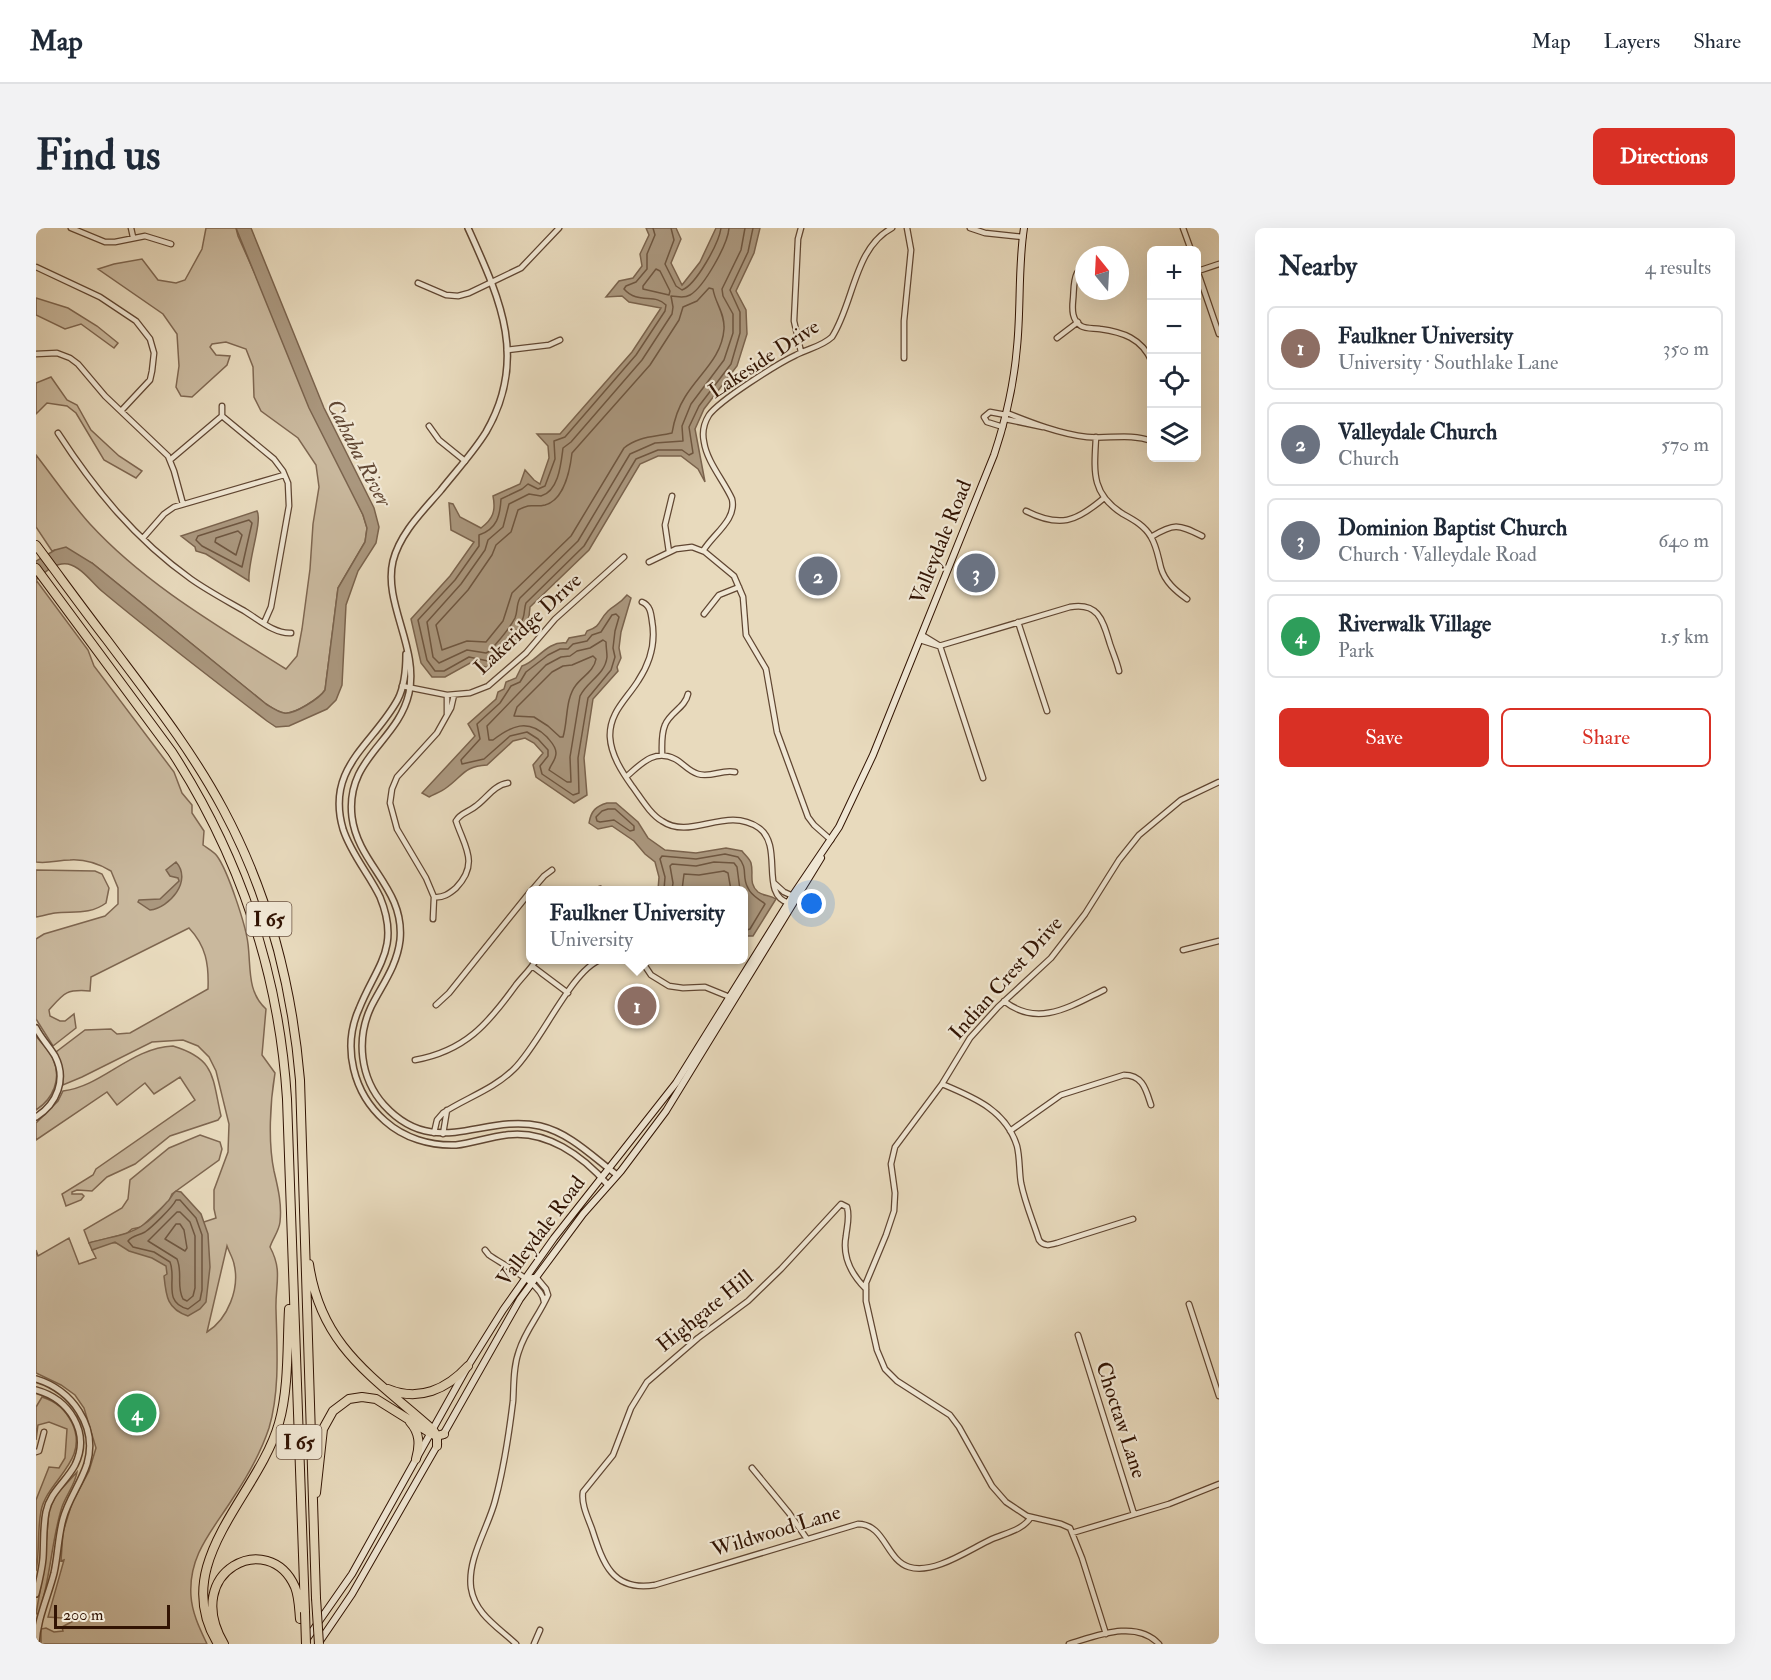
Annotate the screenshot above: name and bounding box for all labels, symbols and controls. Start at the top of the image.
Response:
text: Map [30,24,83,59]
text: Map [1531,28,1571,55]
text: Layers [1604,28,1660,55]
text: Share [1693,28,1741,55]
button: Directions [1593,128,1735,185]
text: Find us [36,130,160,182]
north arrow [1075,246,1129,300]
map controls [1147,246,1201,462]
button: + [1147,246,1201,300]
text: Nearby [1279,251,1357,283]
text: 4 results [1645,255,1711,280]
button: − [1147,300,1201,354]
street label: Lakeside Drive [704,313,825,405]
text: Faulkner University [1338,322,1513,350]
text: 1 [1297,336,1304,361]
text: 350 m [1663,336,1709,361]
text: University · Southlake Lane [1338,350,1558,375]
button: locate [1147,354,1201,408]
water label: Cahaba River [320,394,399,513]
button: layers [1147,408,1201,462]
text: Valleydale Church [1338,418,1497,446]
text: 2 [1295,432,1306,457]
text: 570 m [1661,432,1709,457]
text: Church [1338,446,1399,471]
street label: Valleydale Road [904,475,978,608]
text: Dominion Baptist Church [1338,514,1567,542]
text: 3 [1297,528,1304,553]
text: 640 m [1658,528,1709,553]
text: Church · Valleydale Road [1338,542,1537,567]
pin: 3 [956,550,996,596]
pin: 2 [798,554,838,598]
street label: Lakeridge Drive [468,567,588,681]
text: Riverwalk Village [1338,610,1491,638]
text: 4 [1295,624,1306,649]
text: 1.5 km [1660,624,1709,649]
text: Park [1338,638,1374,663]
button: Save [1279,708,1489,767]
button: Share [1501,708,1711,767]
popup [526,886,748,964]
your location [797,889,826,918]
text: Faulkner University [550,899,724,927]
road number: I 65 [246,902,292,936]
street label: Indian Crest Drive [943,910,1069,1045]
text: University [550,927,633,952]
pin: 1 [618,984,656,1028]
street label: Valleydale Road [491,1170,592,1292]
street label: Highgate Hill [651,1263,759,1358]
street label: Choctaw Lane [1089,1358,1153,1482]
pin: 4 [118,1390,156,1436]
road number: I 65 [276,1425,322,1459]
street label: Wildwood Lane [707,1498,844,1564]
scale bar [54,1602,170,1630]
text: 200 m [63,1605,103,1625]

